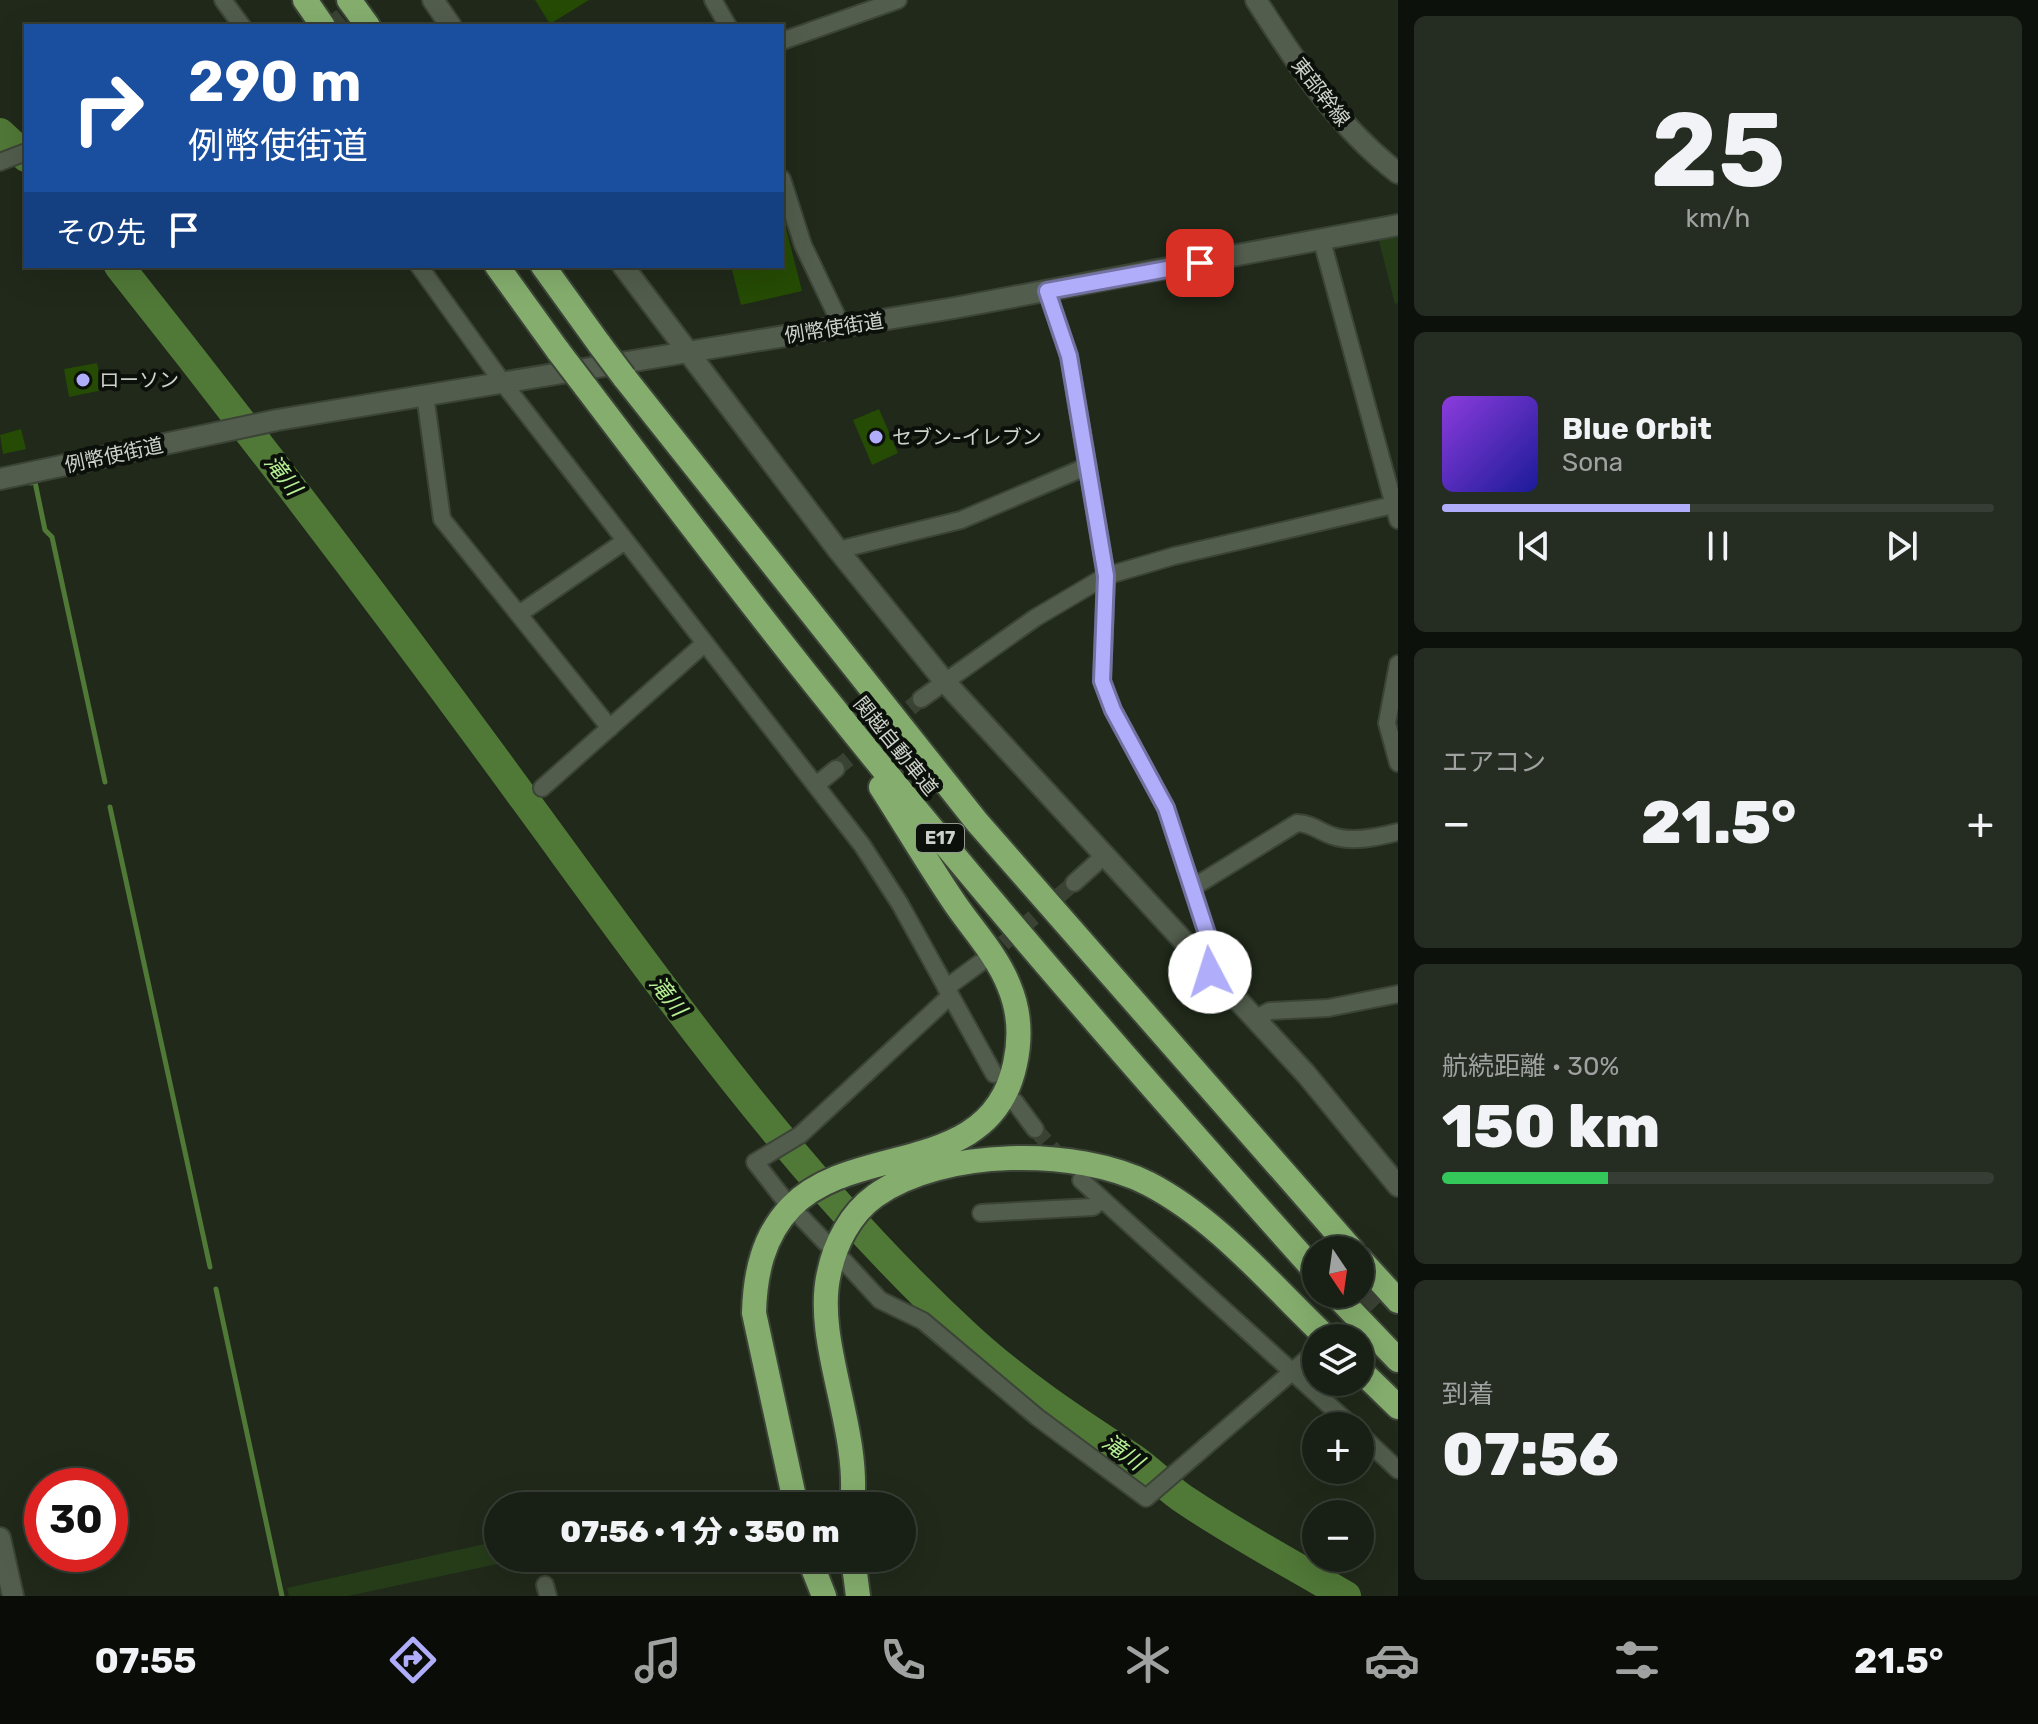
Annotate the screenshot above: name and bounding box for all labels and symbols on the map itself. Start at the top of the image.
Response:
street label: 東部幹線 [1287,53,1355,131]
pin [1166,229,1234,297]
street label: 例幣使街道 [783,308,885,348]
place label: ローソン [99,368,179,392]
marker: ローソン [74,371,92,389]
place label: セブン-イレブン [892,425,1042,449]
marker: セブン-イレブン [867,428,885,446]
street label: 例幣使街道 [63,433,165,477]
water label: 滝川 [259,449,308,502]
street label: 関越自動車道 [849,692,943,800]
road number: E17 [916,824,964,852]
position arrow [1168,930,1252,1014]
water label: 滝川 [644,970,693,1023]
north arrow [1302,1236,1374,1308]
water label: 滝川 [1097,1428,1150,1477]
speed limit sign: 30 [24,1468,128,1572]

